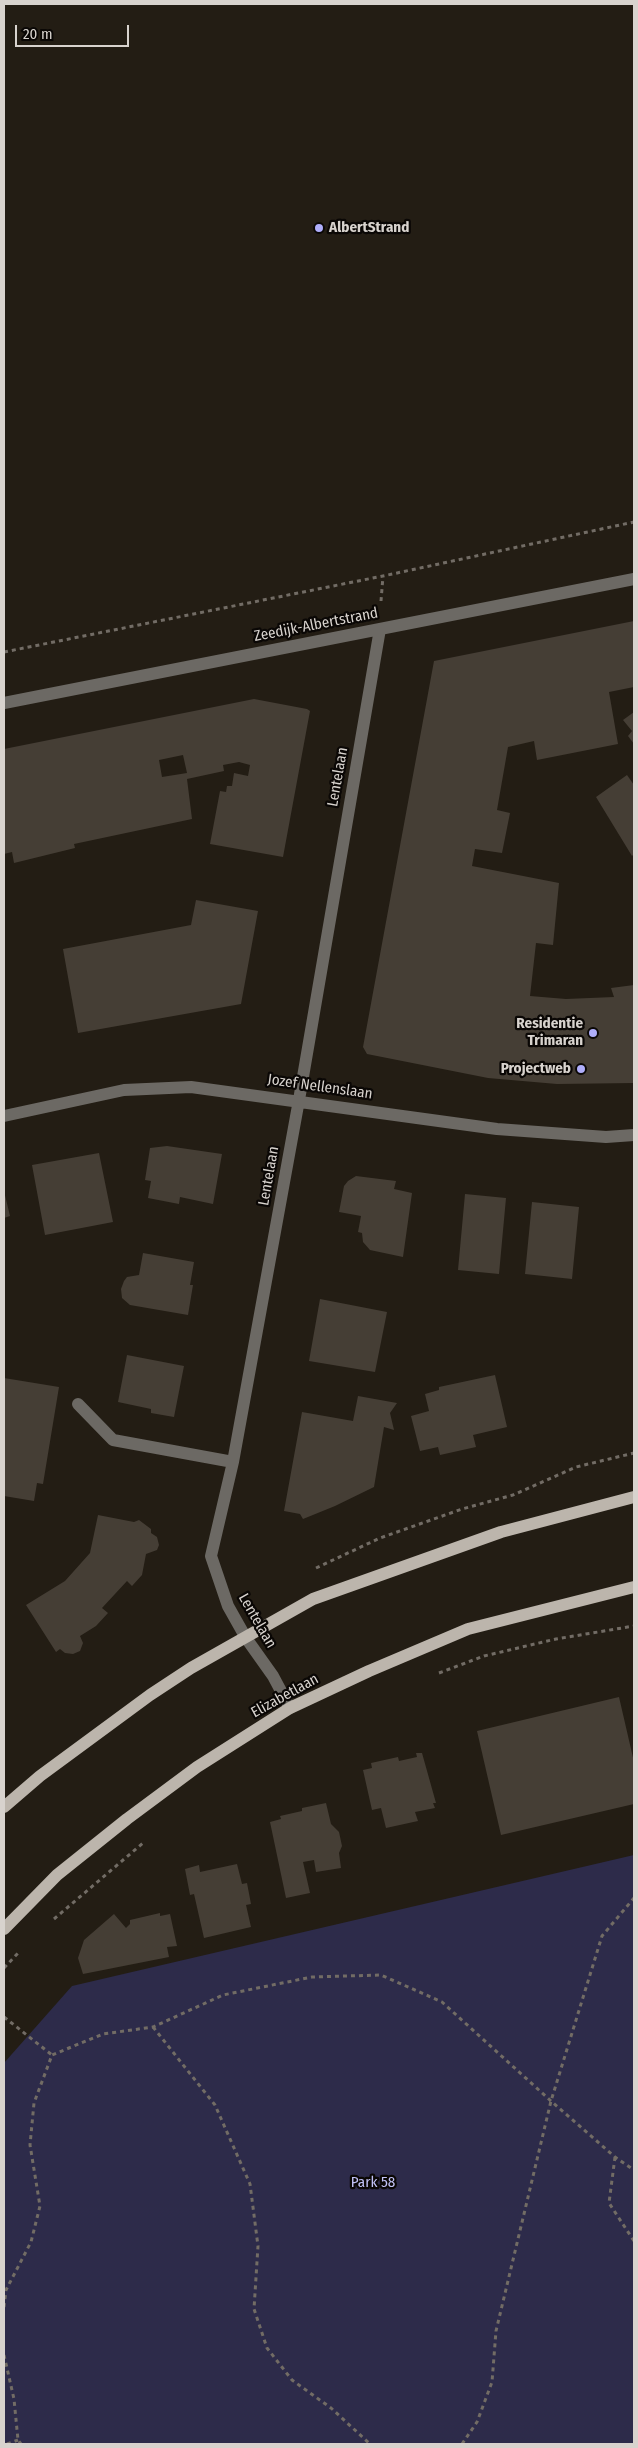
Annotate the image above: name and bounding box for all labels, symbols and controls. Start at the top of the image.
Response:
scale bar [18,15,131,47]
text: 20 m [23,25,53,43]
place label: AlbertStrand [329,219,409,237]
marker: AlbertStrand [313,222,325,234]
street label: Zeedijk-Albertstrand [253,604,379,646]
street label: Lentelaan [324,746,352,808]
place label: Residentie Trimaran [516,1015,583,1050]
marker: Residentie Trimaran [587,1027,599,1039]
place label: Projectweb [501,1060,571,1078]
marker: Projectweb [575,1063,587,1075]
street label: Jozef Nellenslaan [266,1071,374,1103]
street label: Lentelaan [255,1145,283,1207]
street label: Lentelaan [234,1590,280,1652]
street label: Elizabetlaan [248,1670,322,1722]
park label: Park 58 [351,2174,395,2192]

